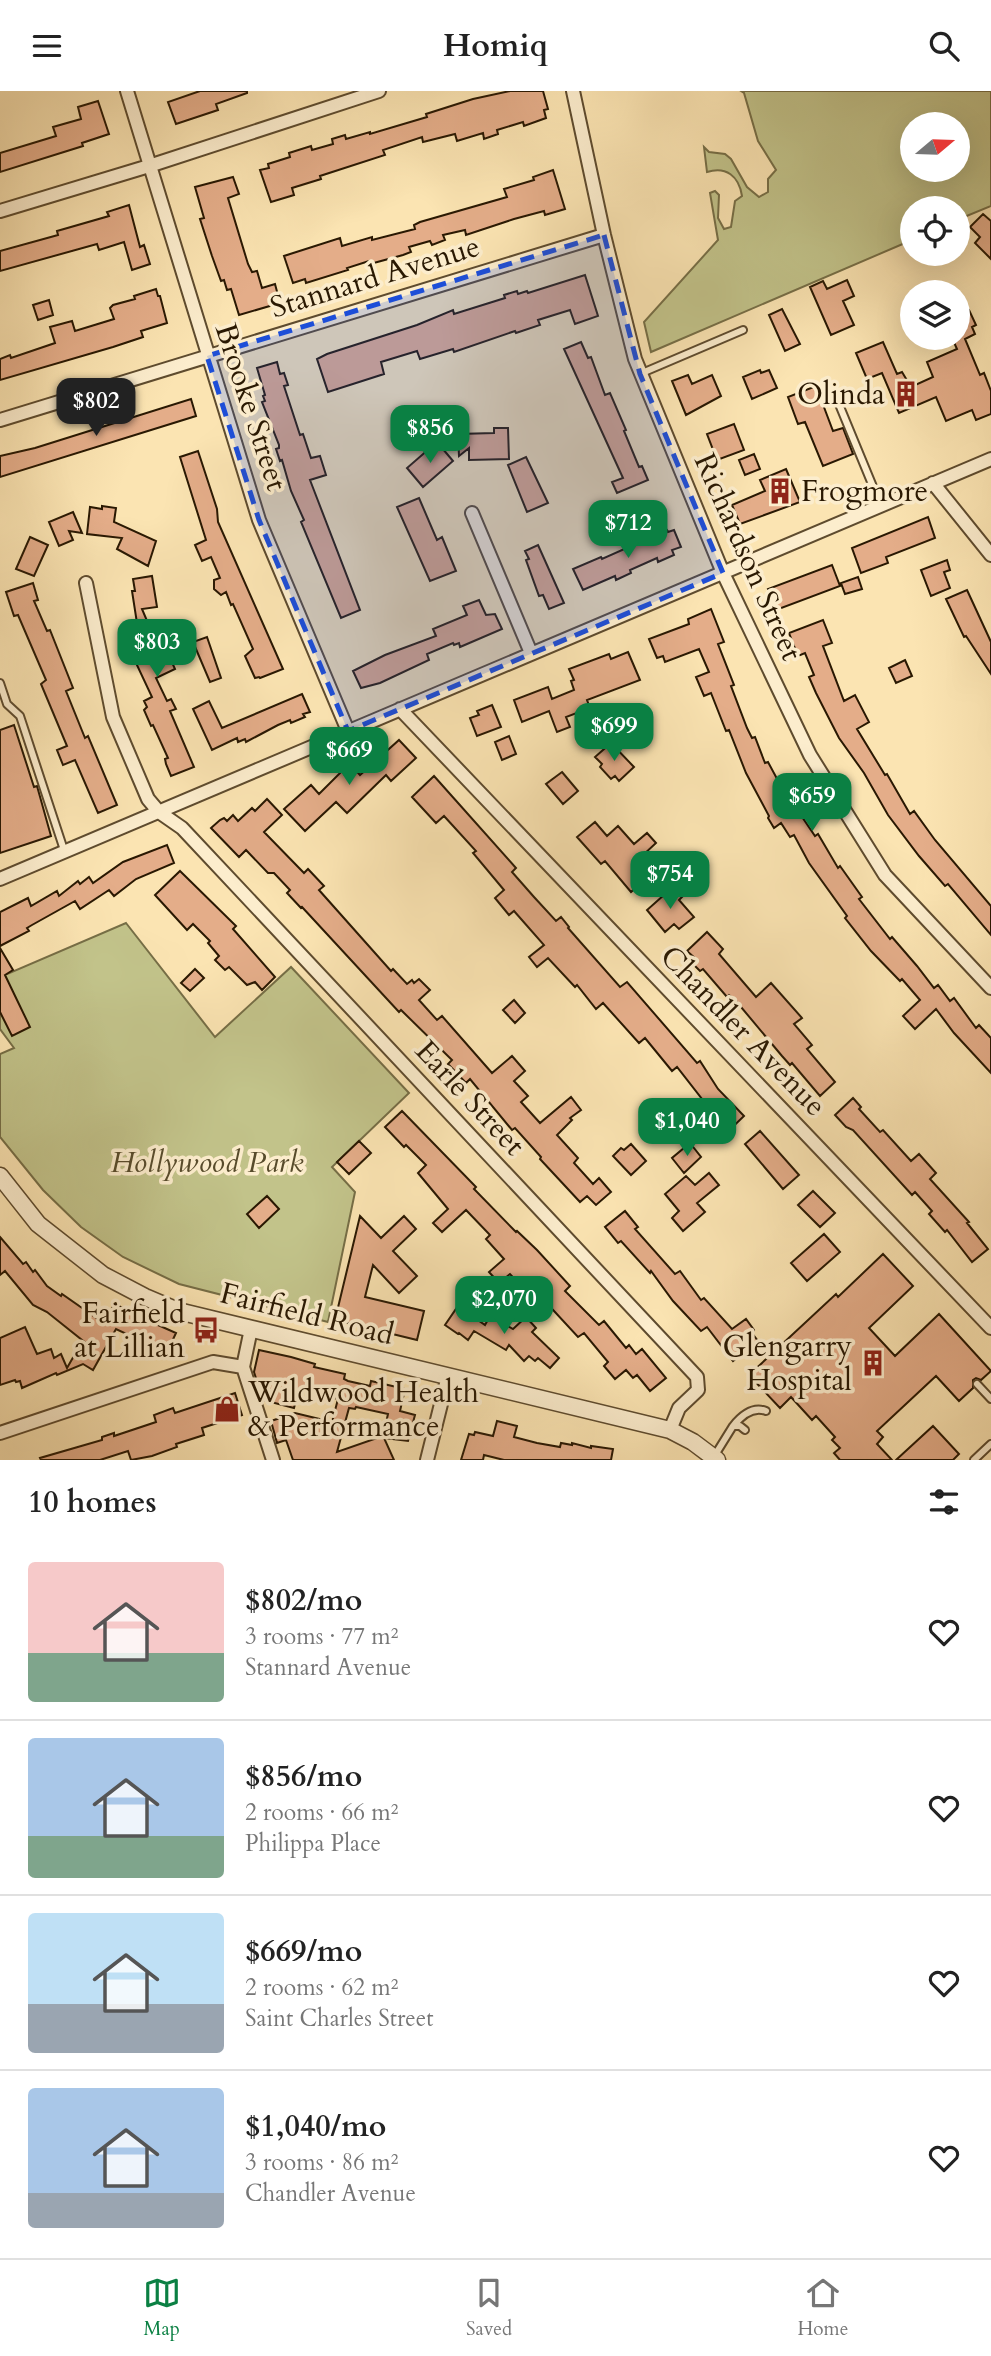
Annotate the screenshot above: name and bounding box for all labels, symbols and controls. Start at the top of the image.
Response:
text: Homiq [443,24,548,68]
icon: menu [28,27,66,65]
icon: search [925,27,963,65]
north arrow [900,112,970,182]
map controls [900,112,970,350]
button: locate [900,196,970,266]
street label: Stannard Avenue [265,226,485,328]
button: layers [900,280,970,350]
street label: Brooke Street [205,318,297,496]
place label: Olinda [797,374,885,415]
pin: $802 [55,379,137,438]
building icon: Olinda [891,379,921,409]
text: $802 [72,385,120,416]
pin: $856 [389,405,471,465]
text: $856 [406,412,454,443]
street label: Richardson Street [684,447,812,668]
place label: Frogmore [801,471,928,512]
building icon: Frogmore [765,476,795,506]
pin: $712 [587,501,669,560]
text: $712 [604,507,652,538]
pin: $803 [116,619,198,679]
text: $803 [133,626,181,657]
pin: $699 [573,703,655,763]
text: $699 [590,710,638,741]
pin: $669 [308,727,390,787]
text: $669 [325,734,373,765]
pin: $659 [771,773,853,833]
text: $659 [788,780,836,811]
pin: $754 [629,851,711,911]
text: $754 [646,858,694,889]
street label: Chandler Avenue [651,937,835,1125]
street label: Earle Street [406,1031,534,1165]
pin: $1,040 [630,1098,744,1158]
text: $1,040 [654,1105,720,1136]
park label: Hollywood Park [110,1142,304,1183]
street label: Fairfield Road [216,1273,398,1355]
pin: $2,070 [447,1277,561,1336]
text: $2,070 [471,1283,537,1314]
place label: Fairfield at Lillian [74,1293,185,1368]
bus stop icon: Fairfield at Lillian [191,1315,221,1345]
place label: Glengarry Hospital [722,1326,852,1401]
building icon: Glengarry Hospital [858,1348,888,1378]
place label: Wildwood Health & Performance [247,1372,479,1447]
shop icon: Wildwood Health & Performance [212,1394,242,1424]
text: 10 homes [28,1482,157,1523]
icon: filters [925,1483,963,1521]
text: $802/mo [245,1580,362,1621]
icon: home [84,1590,168,1674]
icon: heart [925,1613,963,1651]
text: 3 rooms · 77 m² [245,1621,398,1652]
text: Stannard Avenue [245,1652,411,1683]
text: $856/mo [245,1756,362,1797]
icon: home [84,1766,168,1850]
icon: heart [925,1789,963,1827]
text: 2 rooms · 66 m² [245,1797,398,1828]
text: Philippa Place [245,1828,381,1859]
text: $669/mo [245,1931,362,1972]
icon: home [84,1941,168,2025]
icon: heart [925,1964,963,2002]
text: 2 rooms · 62 m² [245,1972,398,2003]
text: Saint Charles Street [245,2003,433,2034]
text: $1,040/mo [245,2106,386,2147]
icon: home [84,2116,168,2200]
icon: heart [925,2139,963,2177]
text: 3 rooms · 86 m² [245,2147,398,2178]
text: Chandler Avenue [245,2178,416,2209]
tab: Map [143,2274,181,2342]
tab: Saved [466,2274,512,2342]
tab: Home [797,2274,848,2342]

